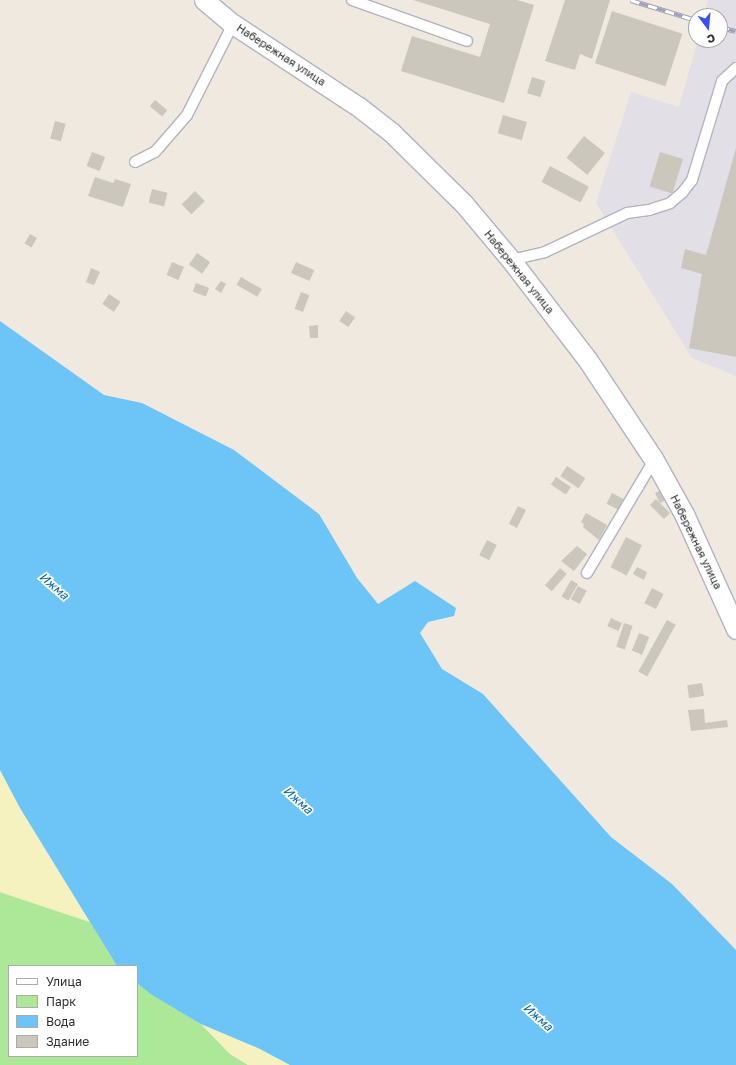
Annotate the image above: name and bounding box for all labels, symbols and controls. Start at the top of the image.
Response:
north arrow [688,8,728,48]
street label: Набережная улица [234,21,328,89]
text: С [706,32,717,46]
street label: Набережная улица [481,228,557,316]
street label: Набережная улица [667,493,725,591]
water label: Ижма [36,569,72,603]
water label: Ижма [280,783,316,817]
legend [8,965,138,1057]
text: Улица [46,974,82,989]
text: Парк [46,994,76,1009]
water label: Ижма [520,1000,556,1034]
text: Вода [46,1014,75,1029]
text: Здание [46,1034,89,1049]

